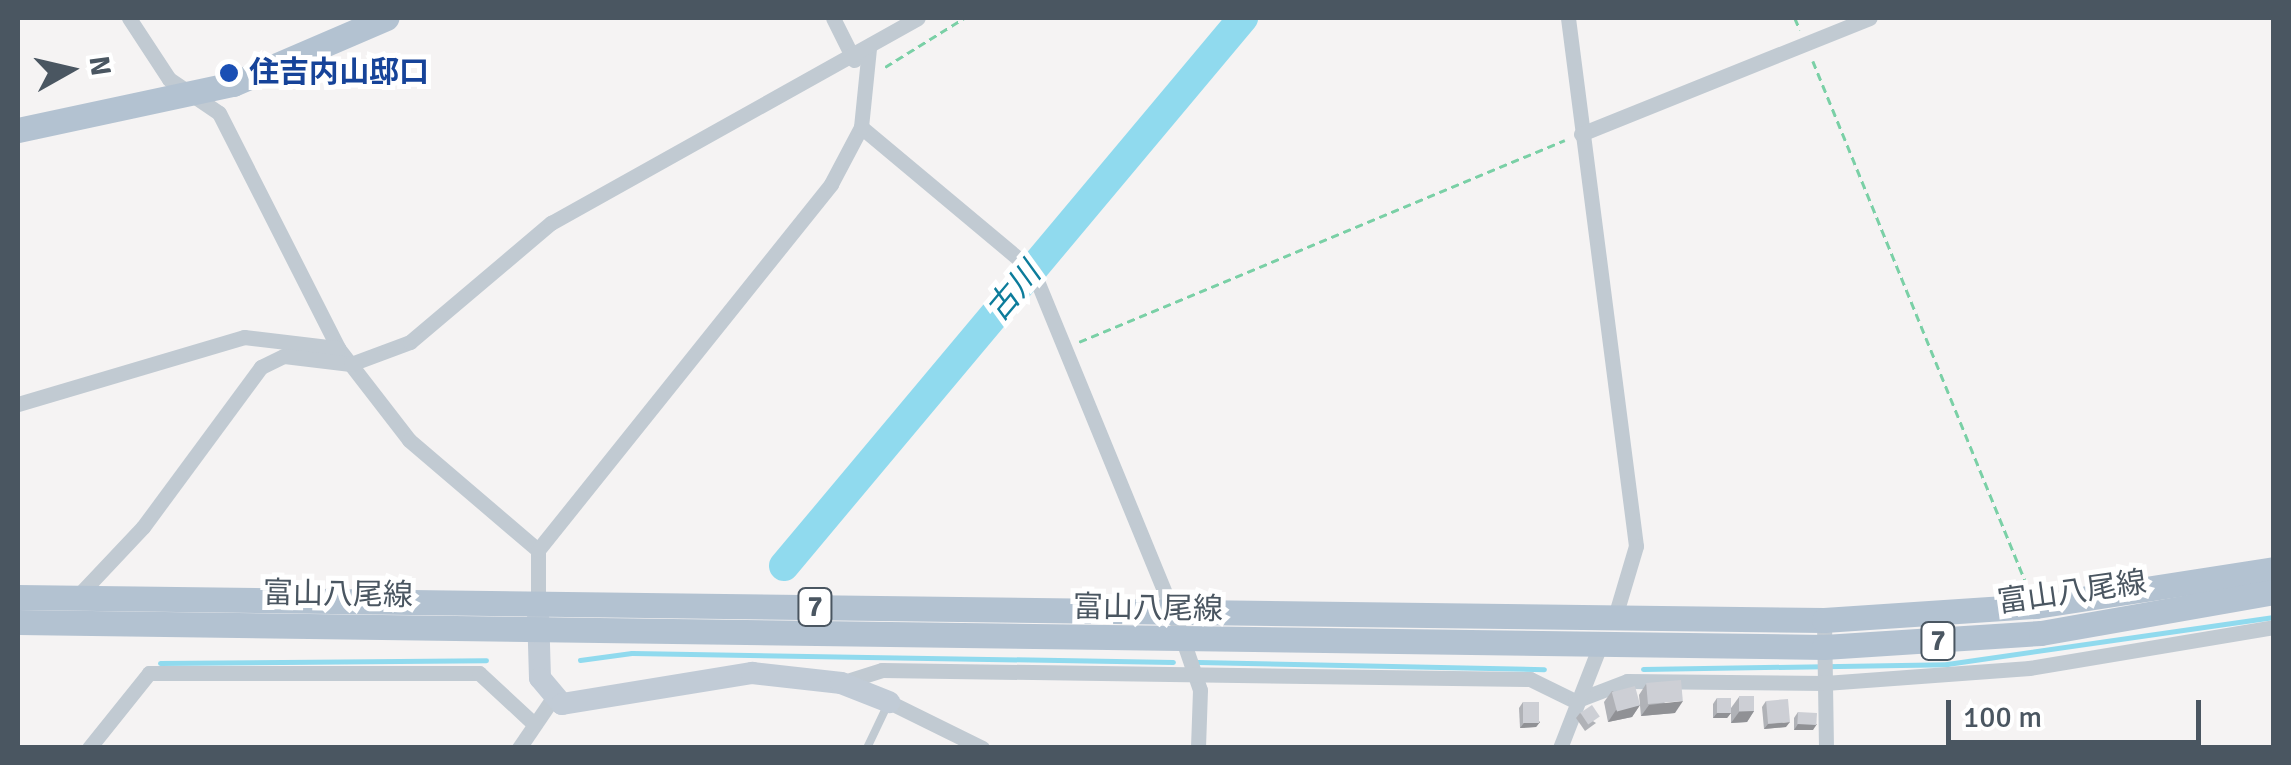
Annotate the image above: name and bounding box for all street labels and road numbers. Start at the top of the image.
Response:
street label: 富山八尾線 [1995,565,2149,621]
street label: 富山八尾線 [263,576,413,614]
road number: 7 [795,584,835,630]
street label: 富山八尾線 [1073,590,1223,628]
road number: 7 [1918,618,1958,664]

